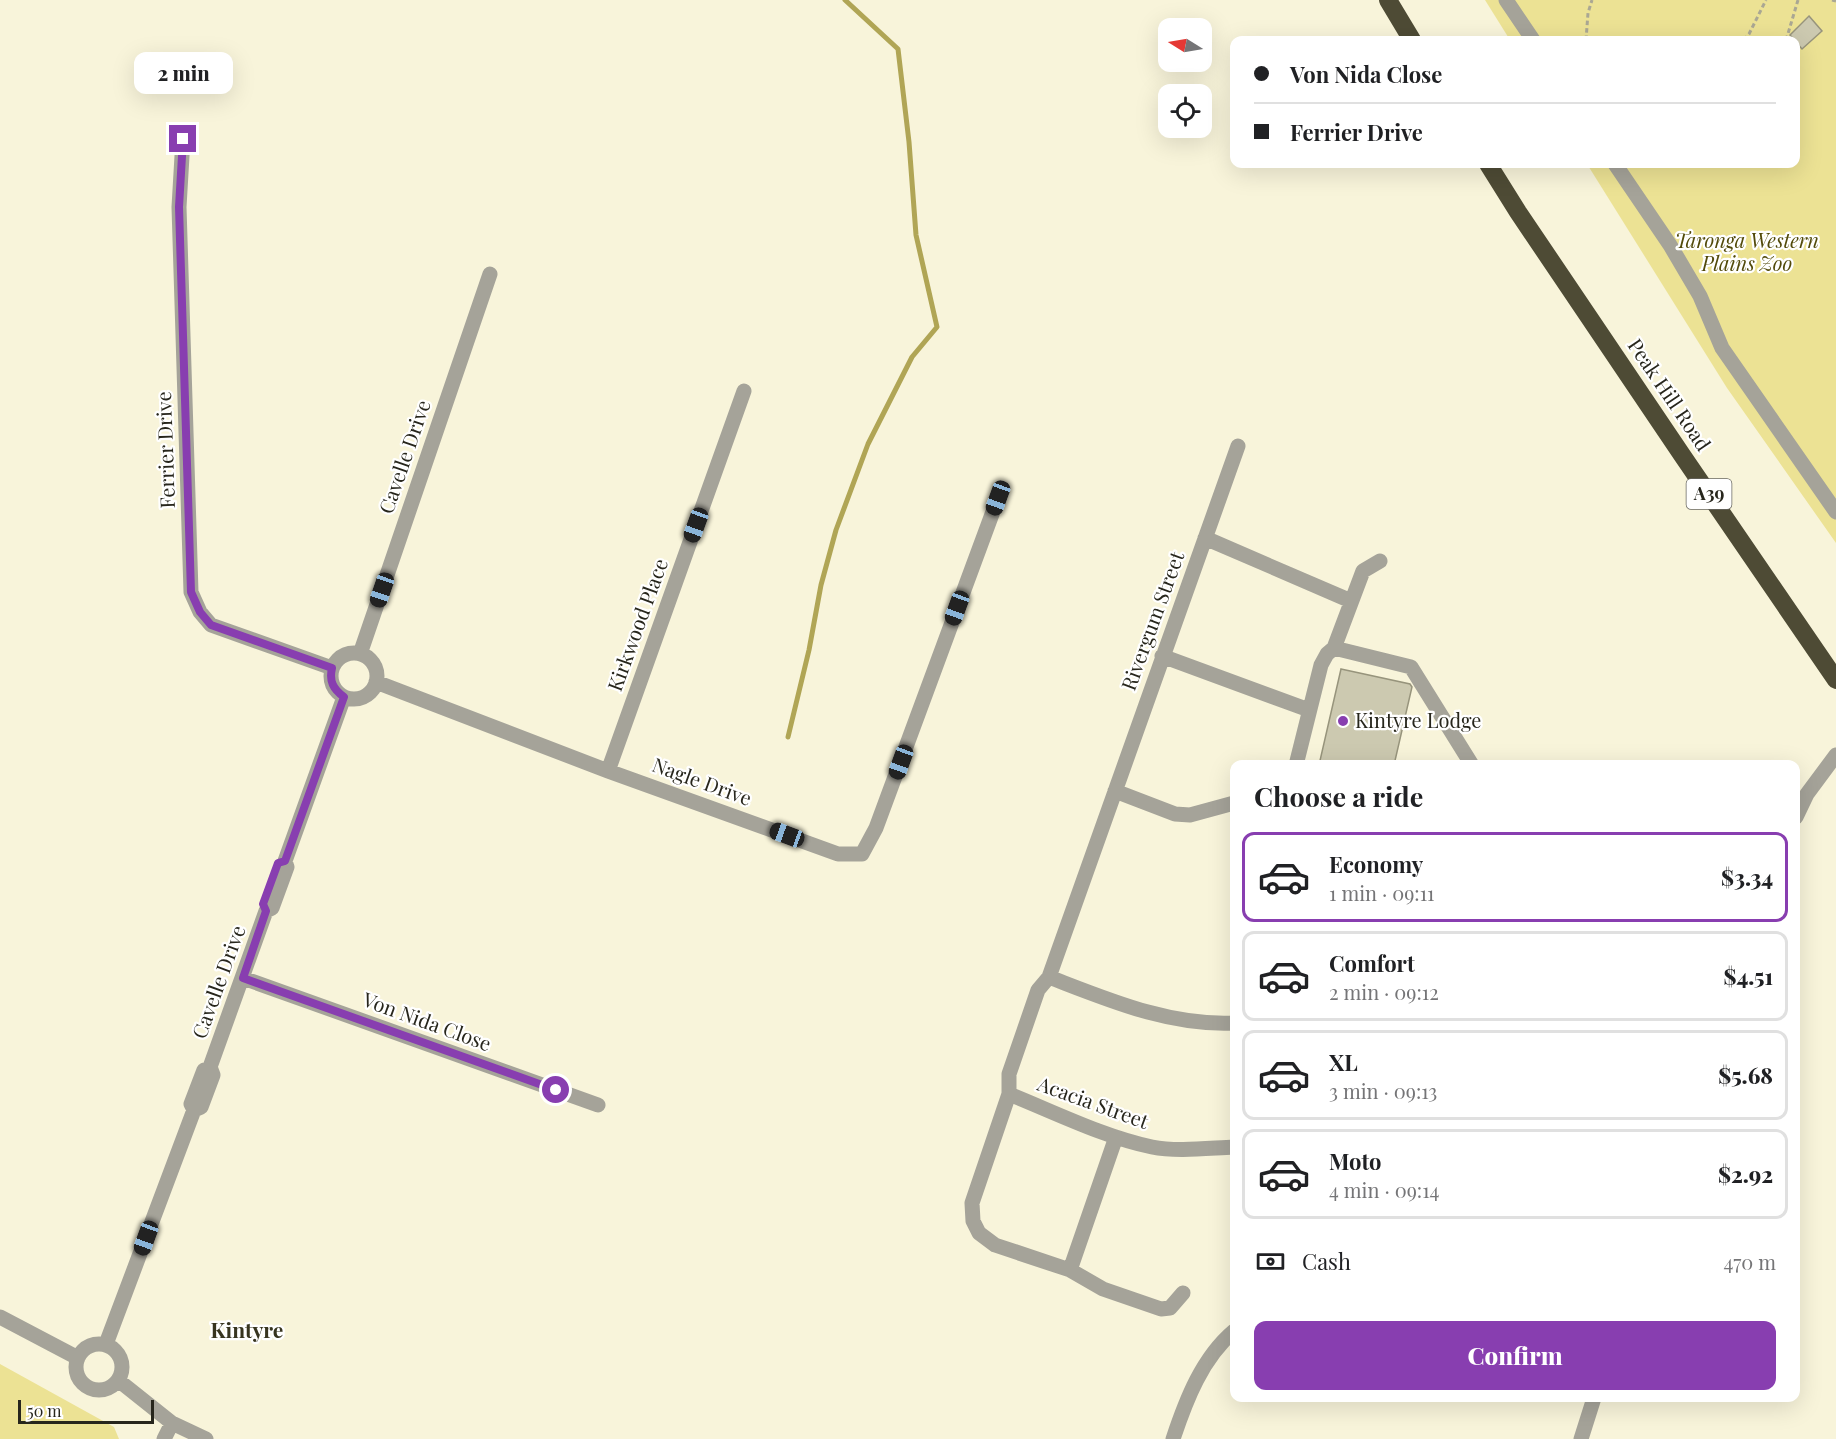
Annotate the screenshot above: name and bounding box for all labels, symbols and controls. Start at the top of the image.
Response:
north arrow [1158,18,1212,72]
map controls [1158,18,1212,138]
callout: 2 min [134,52,232,94]
text: 2 min [157,59,210,86]
text: Von Nida Close [1290,59,1442,89]
button: locate [1158,84,1212,138]
text: Ferrier Drive [1290,117,1423,147]
route end [169,125,196,152]
park label: Taronga Western Plains Zoo [1675,226,1819,276]
street label: Peak Hill Road [1623,333,1718,456]
street label: Ferrier Drive [149,391,180,509]
street label: Cavelle Drive [372,396,436,517]
car [983,478,1013,518]
road number: A39 [1686,479,1732,509]
car [681,505,711,545]
street label: Rivergum Street [1114,546,1190,694]
street label: Kirkwood Place [600,554,673,695]
car [368,570,396,610]
car [942,588,972,628]
place label: Kintyre Lodge [1355,706,1481,733]
marker: Kintyre Lodge [1336,714,1350,728]
car [886,742,916,782]
street label: Nagle Drive [649,750,756,811]
text: Choose a ride [1254,778,1423,814]
car [767,820,807,850]
text: Economy [1329,849,1423,879]
icon: car [1257,850,1311,904]
text: $3.34 [1721,862,1773,892]
text: 1 min · 09:11 [1329,879,1434,906]
street label: Cavelle Drive [185,921,251,1042]
text: Comfort [1329,948,1415,978]
icon: car [1257,949,1311,1003]
text: $4.51 [1724,961,1773,991]
text: 2 min · 09:12 [1329,978,1439,1005]
street label: Von Nida Close [359,985,495,1056]
text: XL [1329,1047,1358,1077]
icon: car [1257,1048,1311,1102]
text: $5.68 [1718,1060,1773,1090]
street label: Acacia Street [1033,1069,1154,1134]
route start [542,1076,569,1103]
text: 3 min · 09:13 [1329,1077,1437,1104]
text: Moto [1329,1146,1382,1176]
icon: car [1257,1147,1311,1201]
text: $2.92 [1718,1159,1773,1189]
text: 4 min · 09:14 [1329,1176,1439,1203]
car [131,1218,161,1258]
icon: cash [1254,1245,1287,1278]
text: Cash [1302,1246,1351,1276]
text: 470 m [1724,1248,1776,1275]
district label: Kintyre [211,1315,283,1343]
button: Confirm [1254,1321,1776,1390]
scale bar [18,1397,154,1424]
text: 50 m [27,1400,61,1421]

